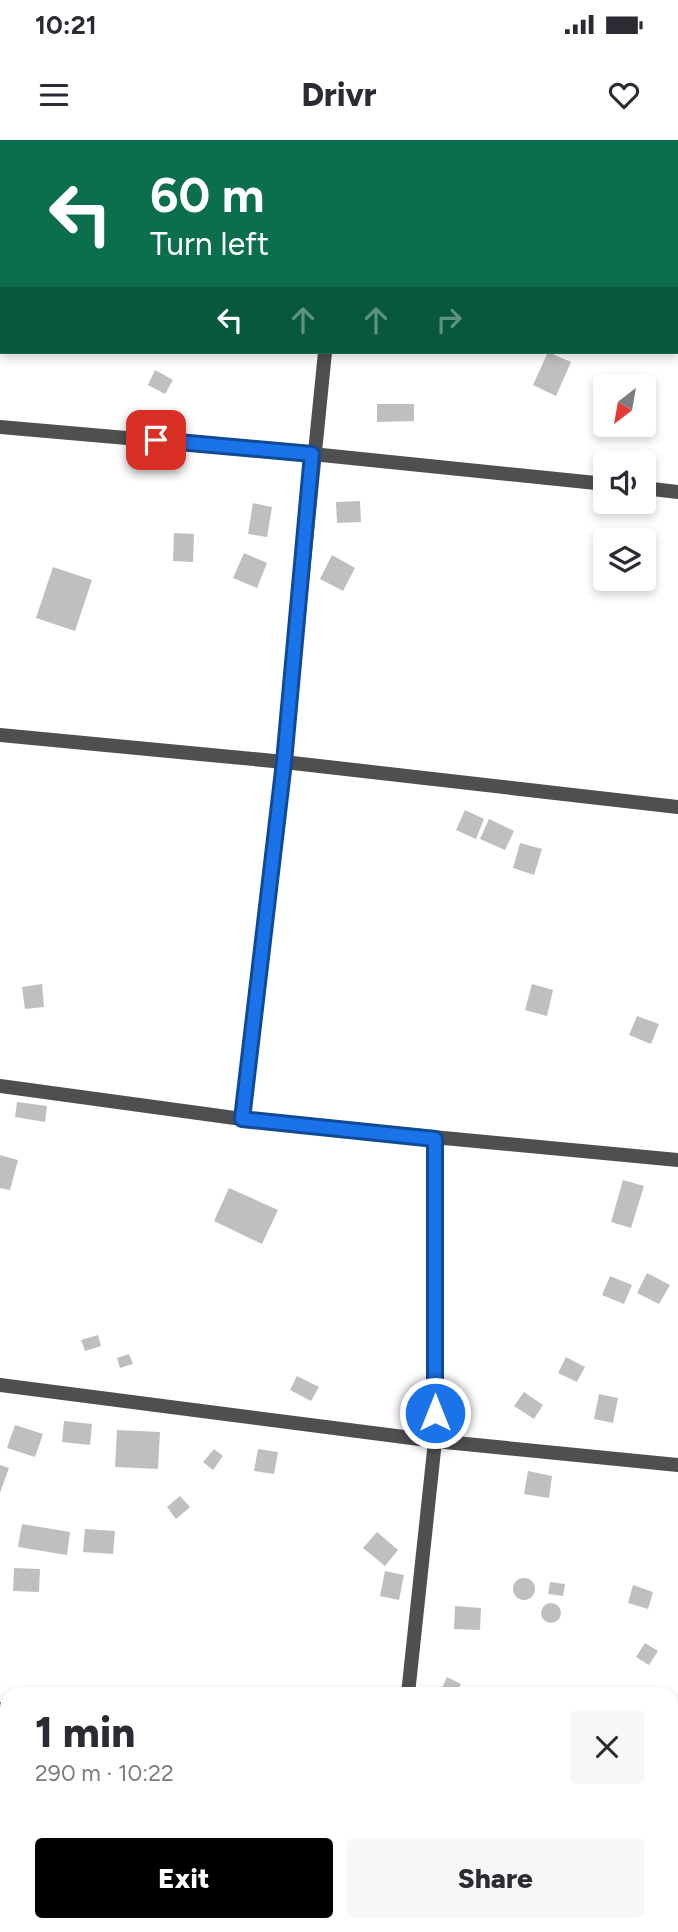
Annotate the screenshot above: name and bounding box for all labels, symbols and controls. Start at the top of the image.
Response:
text: 10:21 [35,9,97,41]
icon: menu [35,76,73,114]
text: Drivr [301,76,377,114]
icon: heart [605,76,643,114]
text: 60 m [150,165,265,224]
icon: left [35,168,126,259]
text: Turn left [150,225,269,263]
icon: left [211,301,249,339]
icon: ahead [284,301,322,339]
icon: ahead [357,301,395,339]
icon: right [430,301,468,339]
north arrow [593,374,656,438]
map controls [593,374,656,591]
pin [126,410,186,470]
icon: arrive [137,421,175,459]
button: sound [593,451,656,514]
button: layers [593,528,656,591]
position arrow [398,1376,472,1450]
text: 1 min [35,1707,135,1758]
button: close [570,1710,644,1784]
text: 290 m · 10:22 [35,1759,174,1787]
button: Exit [35,1838,333,1918]
button: Share [347,1838,644,1918]

